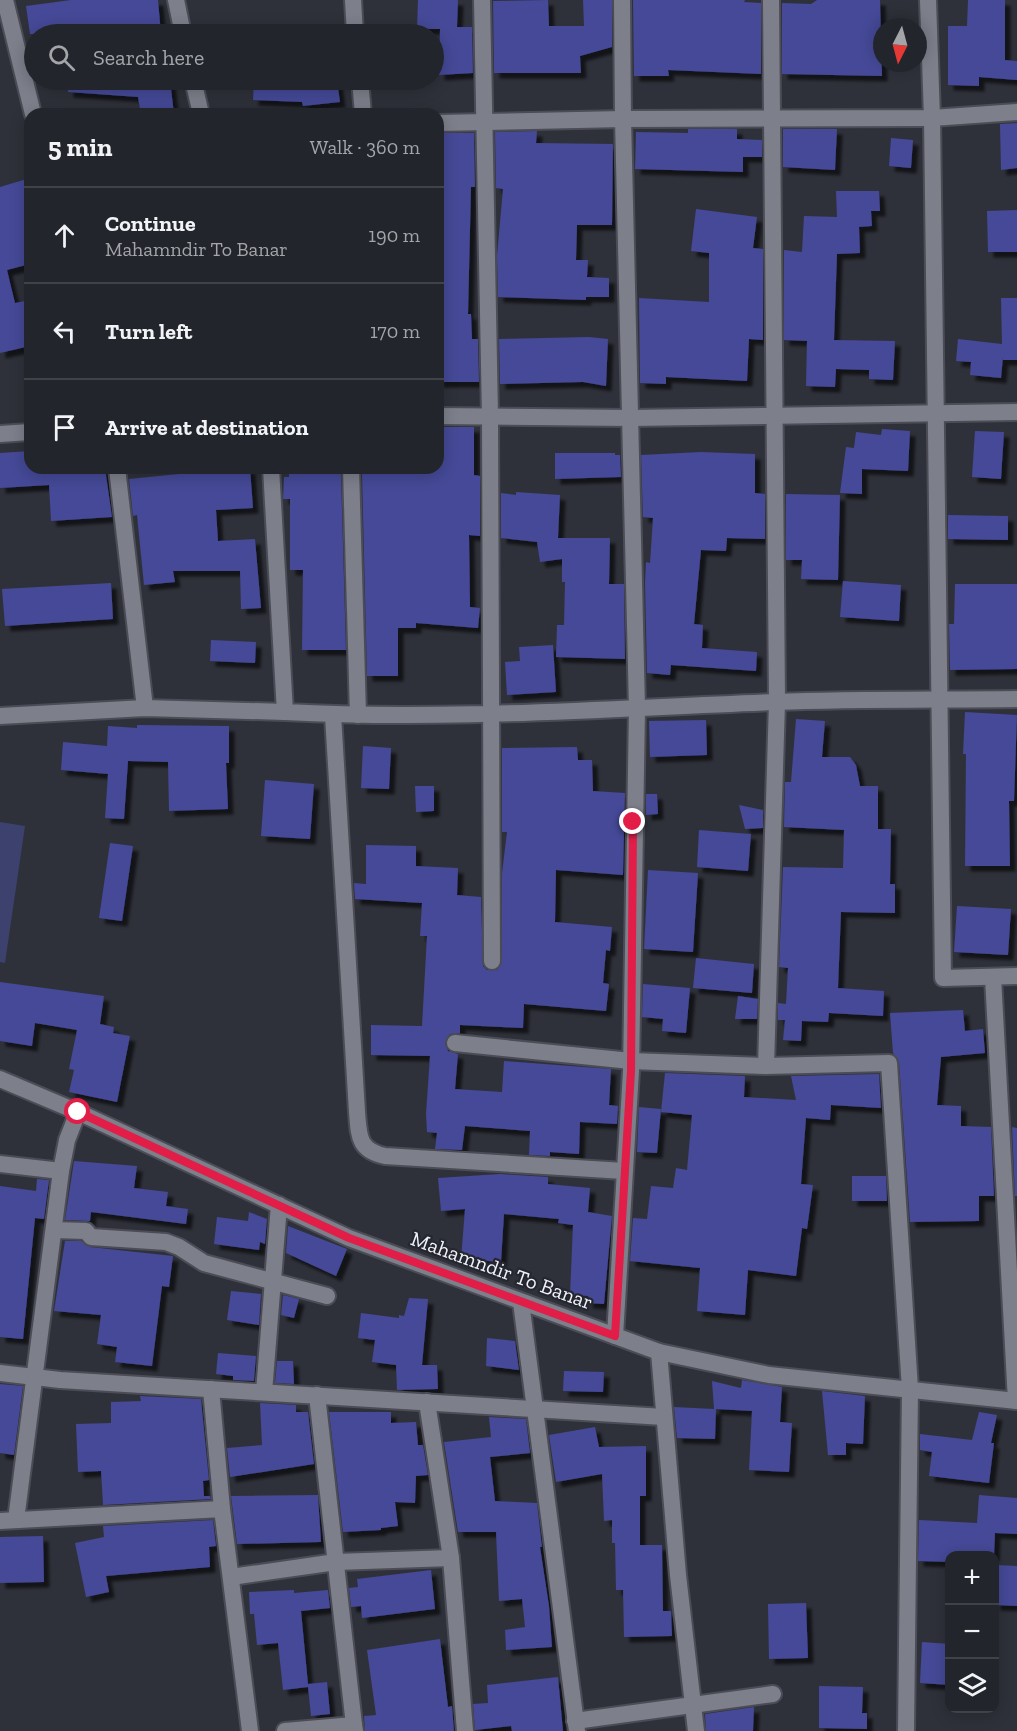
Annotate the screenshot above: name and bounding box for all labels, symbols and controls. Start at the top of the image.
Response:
north arrow [873,18,927,72]
search box [24,24,444,90]
icon: search [45,41,78,74]
text: Search here [93,44,204,71]
text: 5 min [48,131,112,163]
text: Walk · 360 m [310,135,420,159]
text: Continue [105,210,196,237]
icon: ahead [48,219,81,252]
text: 190 m [368,223,420,247]
text: Mahamndir To Banar [105,237,288,261]
icon: left [48,315,81,348]
text: Turn left [105,318,192,345]
text: 170 m [370,319,420,343]
icon: arrive [48,411,81,444]
text: Arrive at destination [105,414,308,441]
route end [619,808,645,834]
route start [64,1098,90,1124]
street label: Mahamndir To Banar [408,1225,596,1315]
map controls [945,1551,999,1713]
button: + [945,1551,999,1605]
button: − [945,1605,999,1659]
button: layers [945,1659,999,1713]

